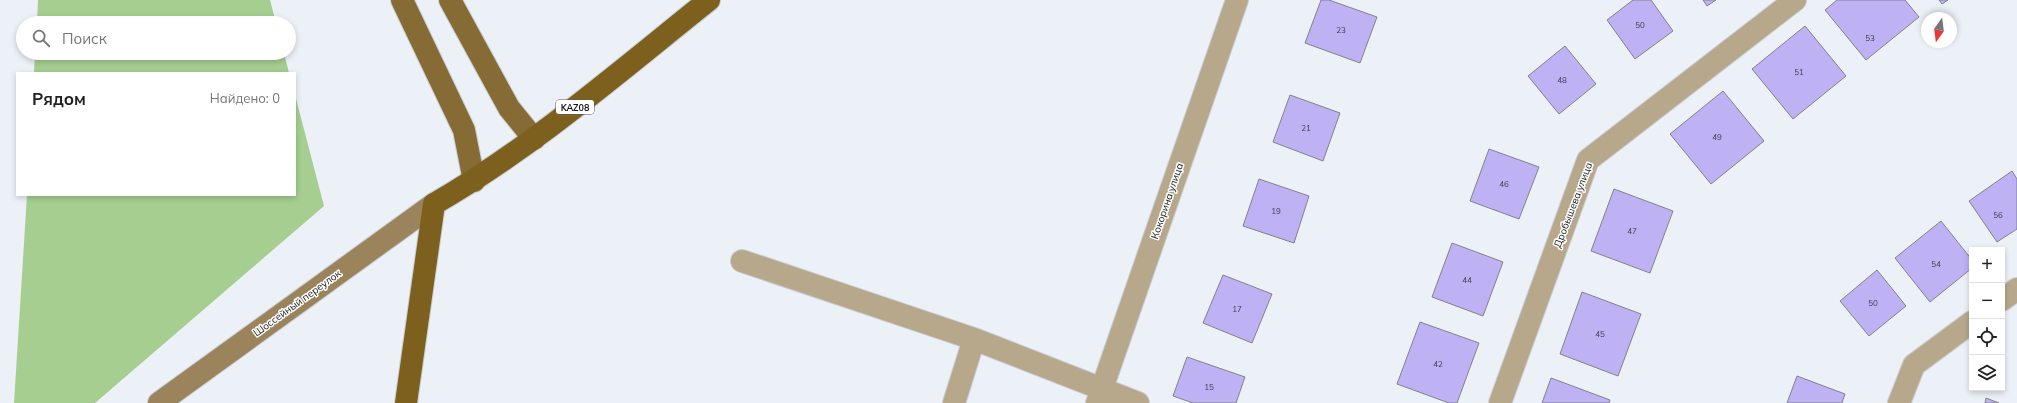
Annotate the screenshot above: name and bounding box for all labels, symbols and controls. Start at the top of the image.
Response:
north arrow [1921,12,1957,48]
search box [16,16,296,60]
house number: 50 [1635,20,1645,30]
house number: 23 [1336,25,1346,35]
icon: search [30,27,52,49]
text: Поиск [62,29,107,48]
house number: 53 [1865,33,1875,43]
house number: 51 [1794,67,1804,77]
house number: 48 [1557,75,1567,85]
text: Рядом [32,88,86,109]
text: Найдено: 0 [210,90,280,106]
road number: KAZ08 [556,100,594,114]
house number: 21 [1301,123,1311,133]
house number: 49 [1712,132,1722,142]
street label: Дробышева улица [1551,160,1595,250]
street label: Кокорина улица [1148,161,1186,241]
house number: 46 [1499,179,1509,189]
house number: 19 [1271,206,1281,216]
house number: 56 [1993,210,2003,220]
house number: 47 [1627,226,1637,236]
map controls [1969,247,2005,391]
button: + [1969,247,2005,283]
house number: 54 [1931,259,1941,269]
street label: Шоссейный переулок [251,266,344,339]
house number: 44 [1462,275,1472,285]
button: − [1969,283,2005,319]
house number: 50 [1868,298,1878,308]
house number: 17 [1232,304,1242,314]
button: locate [1969,319,2005,355]
house number: 45 [1595,329,1605,339]
button: layers [1969,355,2005,391]
house number: 42 [1433,359,1443,369]
house number: 15 [1204,382,1214,392]

